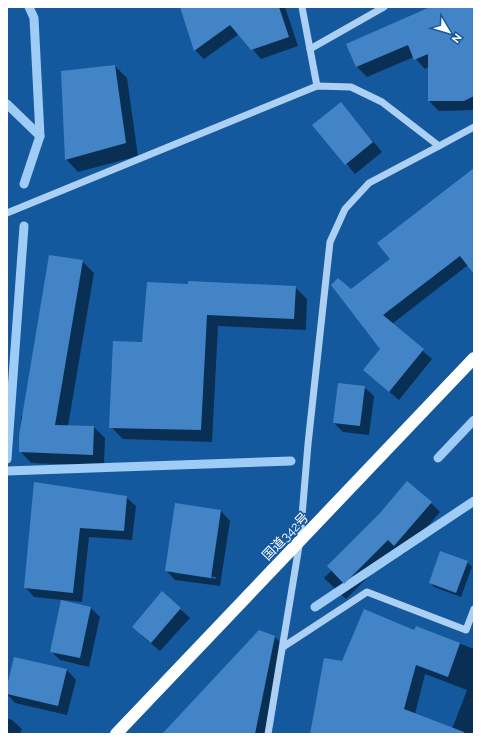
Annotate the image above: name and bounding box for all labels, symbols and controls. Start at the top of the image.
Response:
north arrow [429,12,469,52]
text: N [449,31,464,45]
street label: 国道342号 [259,510,312,563]

